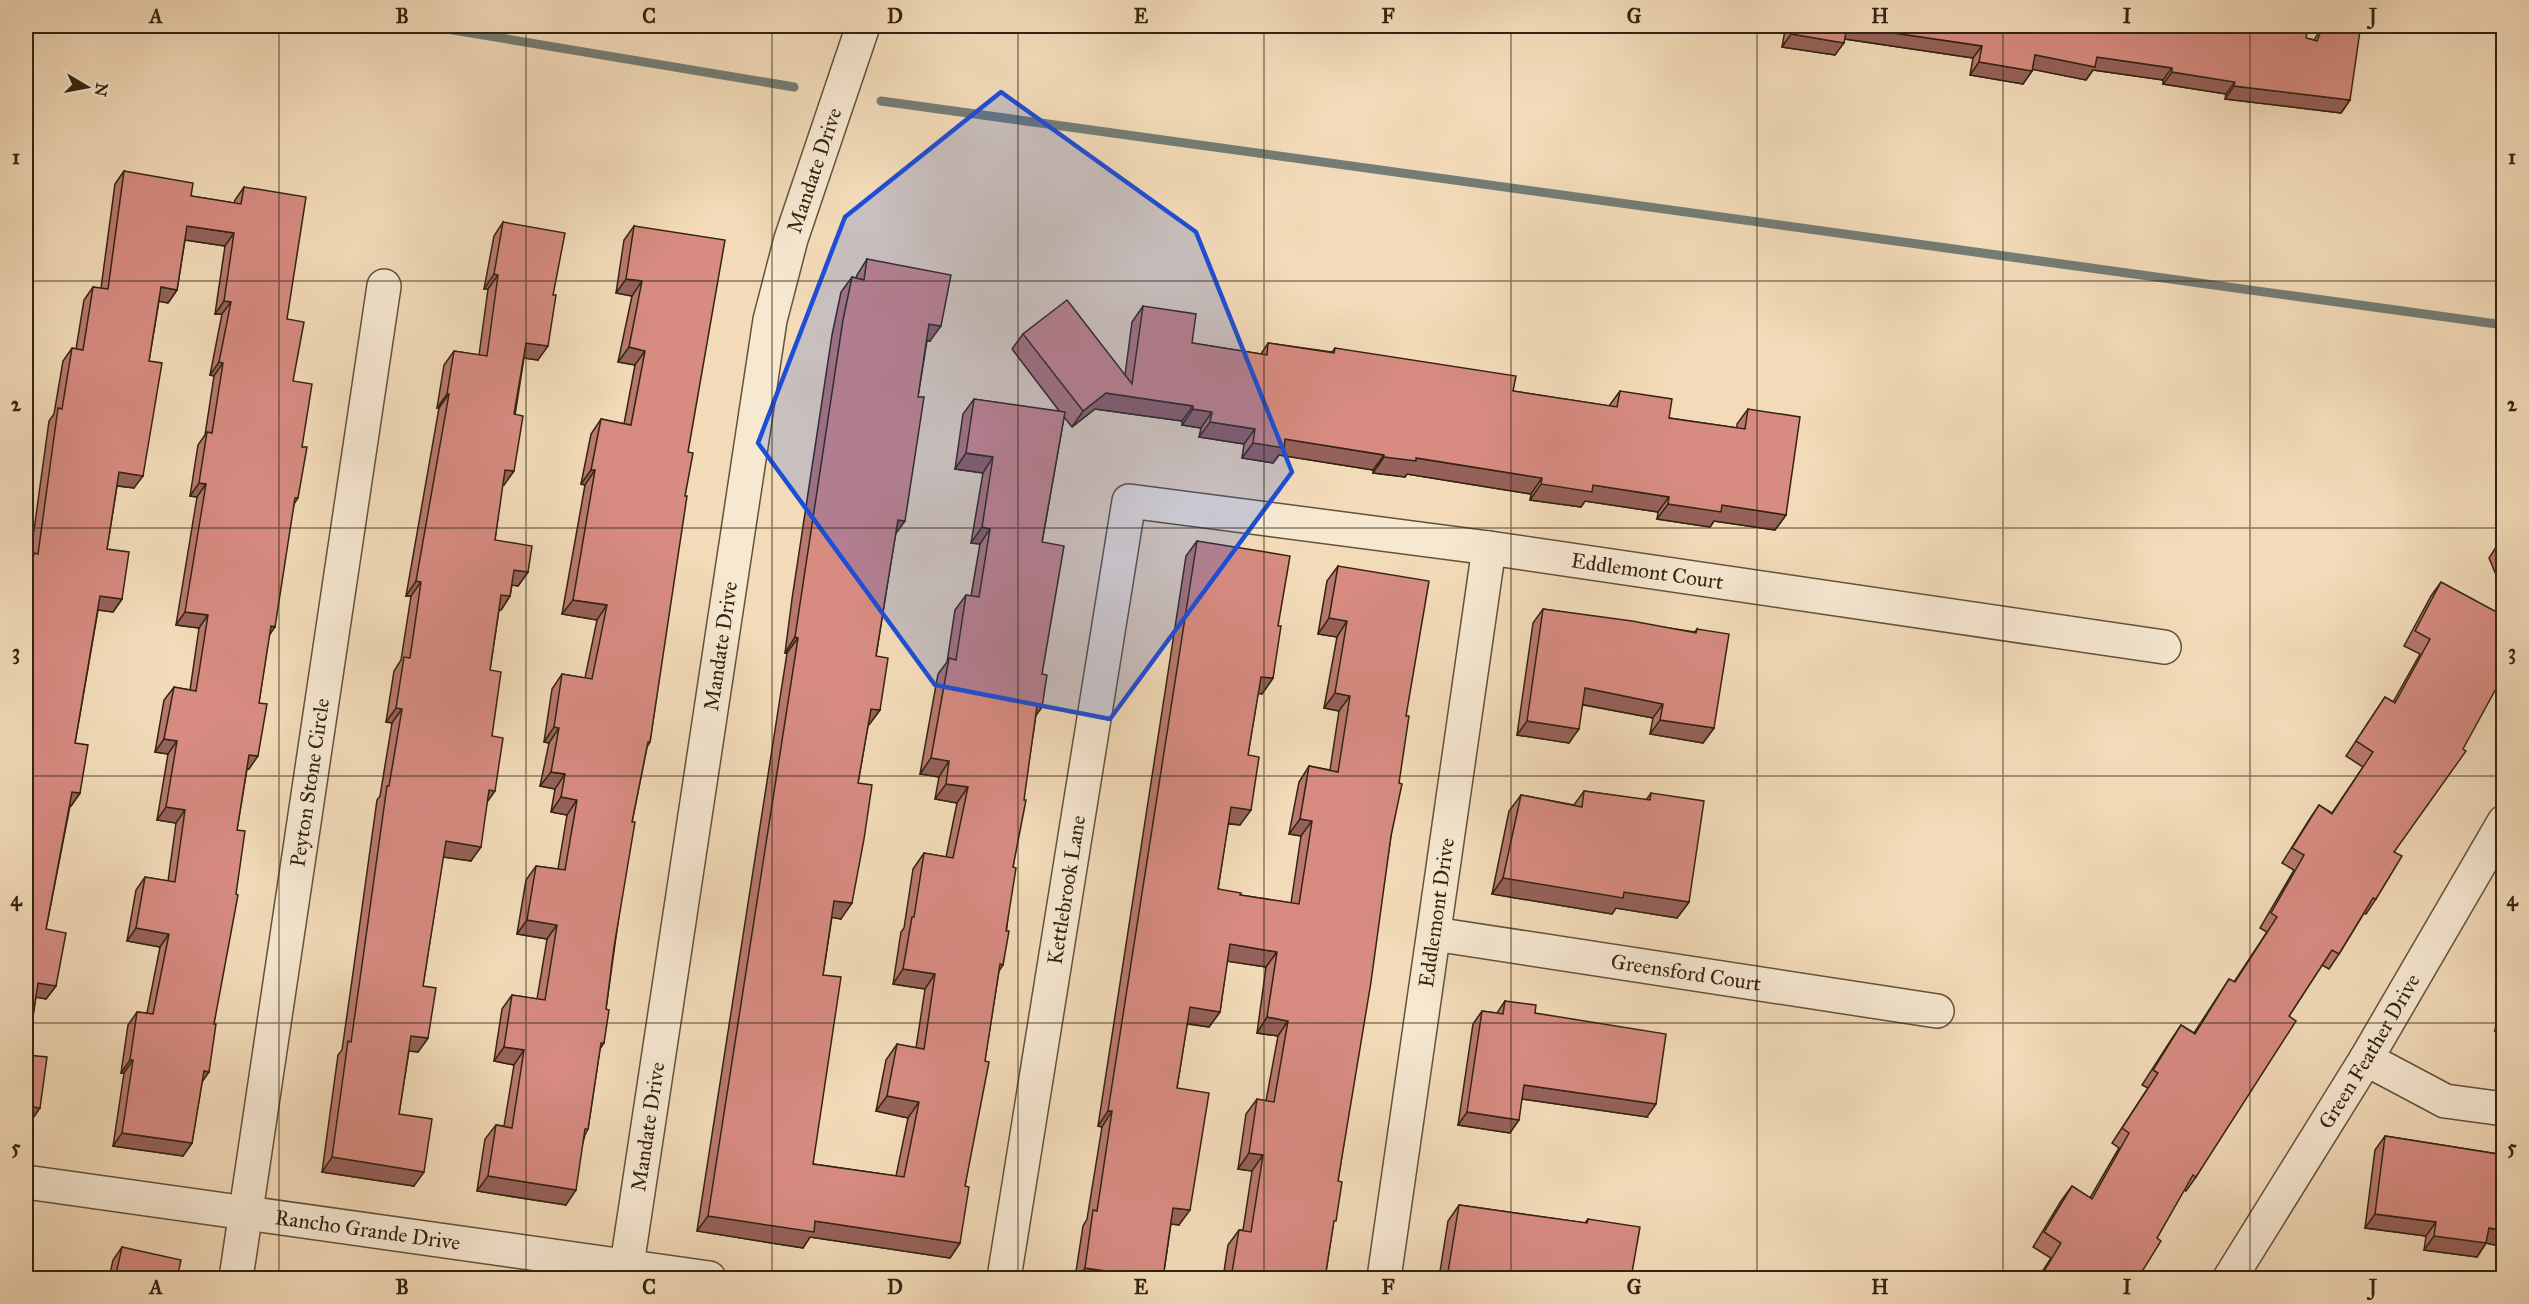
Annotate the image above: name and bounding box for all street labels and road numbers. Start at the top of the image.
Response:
street label: Mandate Drive [781,104,847,236]
street label: Eddlemont Court [1569,547,1726,595]
street label: Mandate Drive [698,579,743,713]
street label: Peyton Stone Circle [285,696,335,869]
street label: Kettlebrook Lane [1042,813,1091,966]
street label: Eddlemont Drive [1413,836,1460,989]
street label: Greensford Court [1609,948,1764,997]
street label: Green Feather Drive [2313,969,2426,1134]
street label: Mandate Drive [625,1060,671,1193]
street label: Rancho Grande Drive [273,1204,462,1256]

